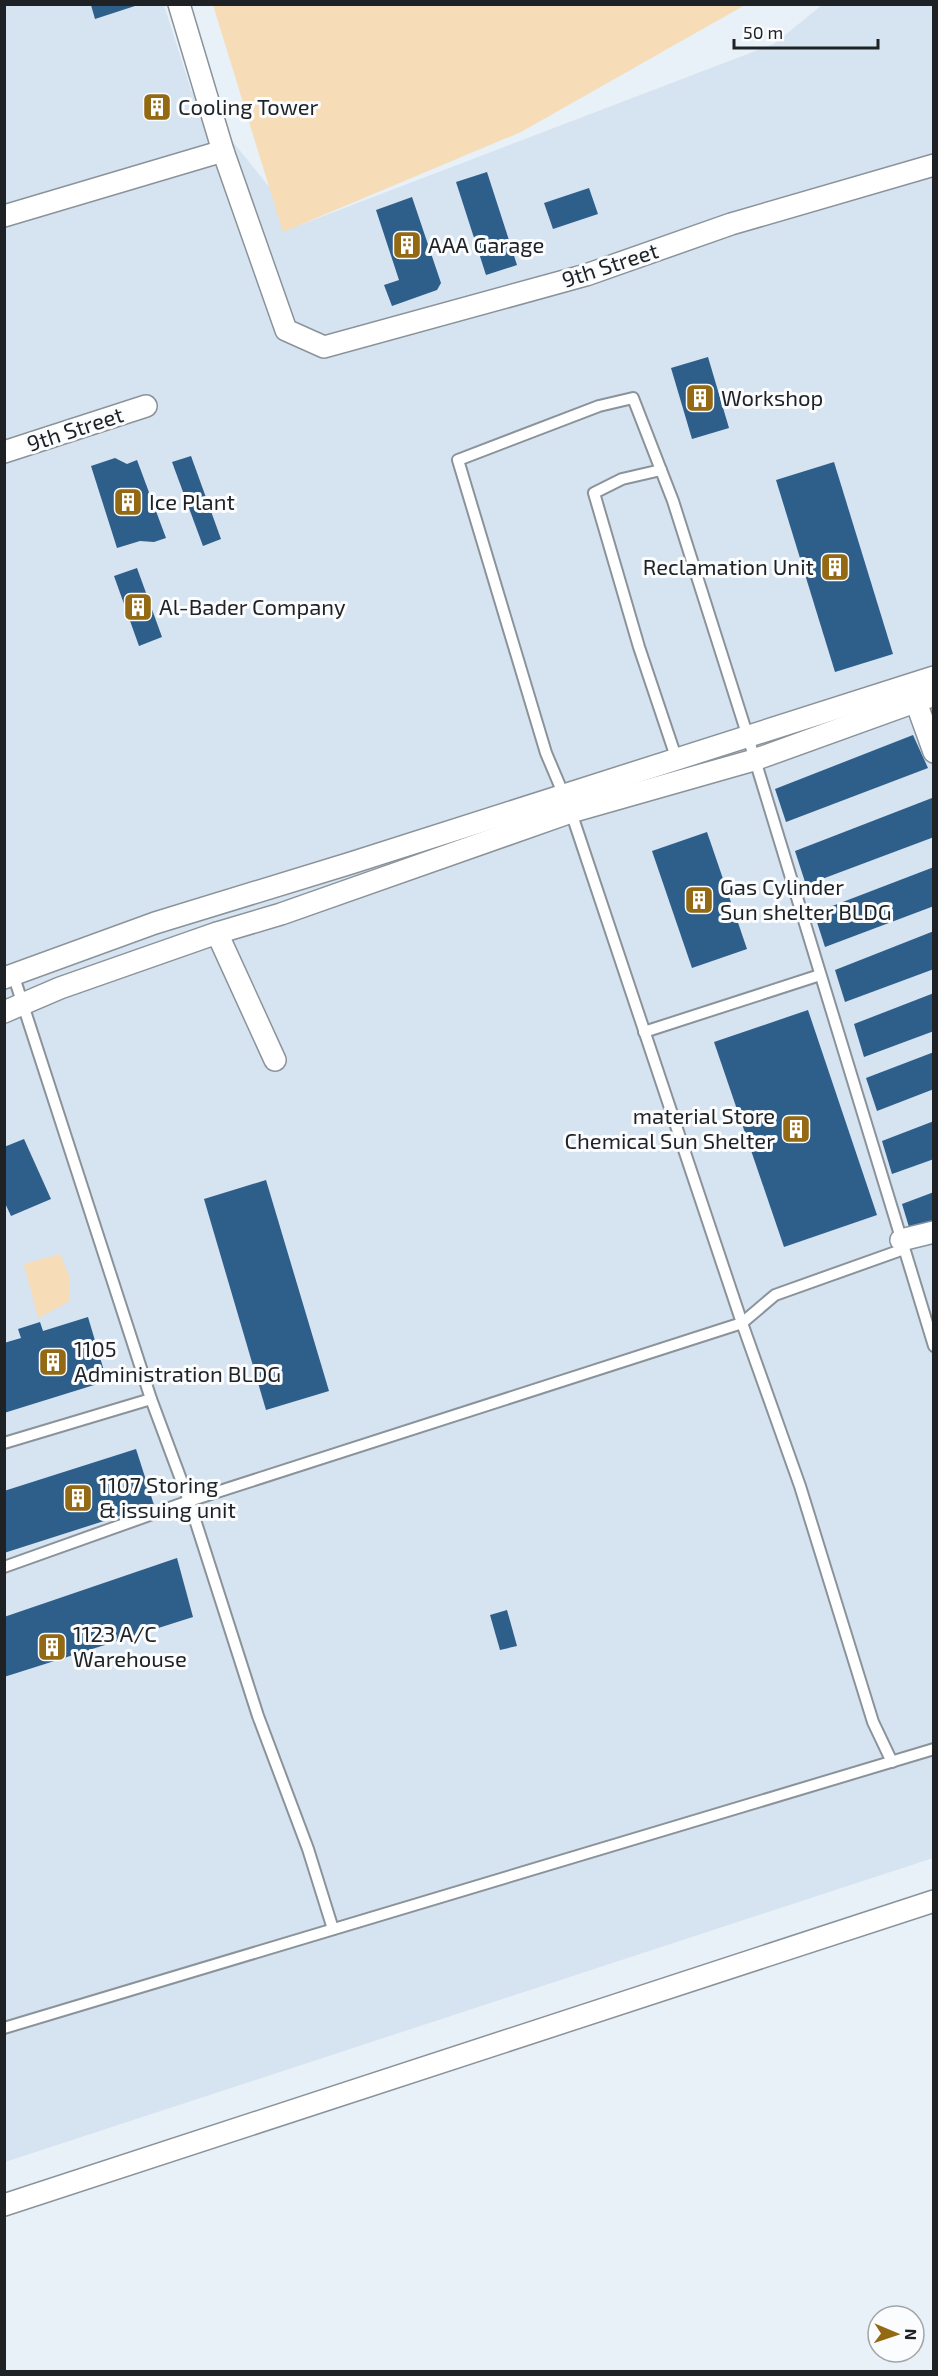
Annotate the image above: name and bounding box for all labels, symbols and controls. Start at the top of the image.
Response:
scale bar [734,12,878,50]
text: 50 m [743,21,783,43]
building icon: Cooling Tower [141,91,173,123]
place label: Cooling Tower [178,93,319,119]
building icon: AAA Garage [391,229,423,261]
place label: AAA Garage [428,231,544,257]
street label: 9th Street [558,236,661,292]
building icon: Workshop [684,382,716,414]
place label: Workshop [721,384,823,410]
street label: 9th Street [23,400,126,456]
building icon: Ice Plant [112,486,144,518]
place label: Ice Plant [149,488,235,514]
building icon: Reclamation Unit [819,551,851,583]
place label: Reclamation Unit [643,553,814,579]
building icon: Al-Bader Company [122,591,154,623]
place label: Al-Bader Company [159,593,346,619]
place label: Gas Cylinder Sun shelter BLDG [720,873,892,924]
building icon: Gas Cylinder Sun shelter BLDG [683,884,715,916]
place label: material Store Chemical Sun Shelter [565,1102,775,1153]
building icon: material Store Chemical Sun Shelter [780,1113,812,1145]
place label: 1105 Administration BLDG [74,1335,281,1386]
building icon: 1105 Administration BLDG [37,1346,69,1378]
place label: 1107 Storing & issuing unit [99,1471,236,1522]
building icon: 1107 Storing & issuing unit [62,1482,94,1514]
place label: 1123 A/C Warehouse [73,1620,187,1671]
building icon: 1123 A/C Warehouse [36,1631,68,1663]
north arrow [866,2304,926,2364]
text: N [902,2328,921,2341]

